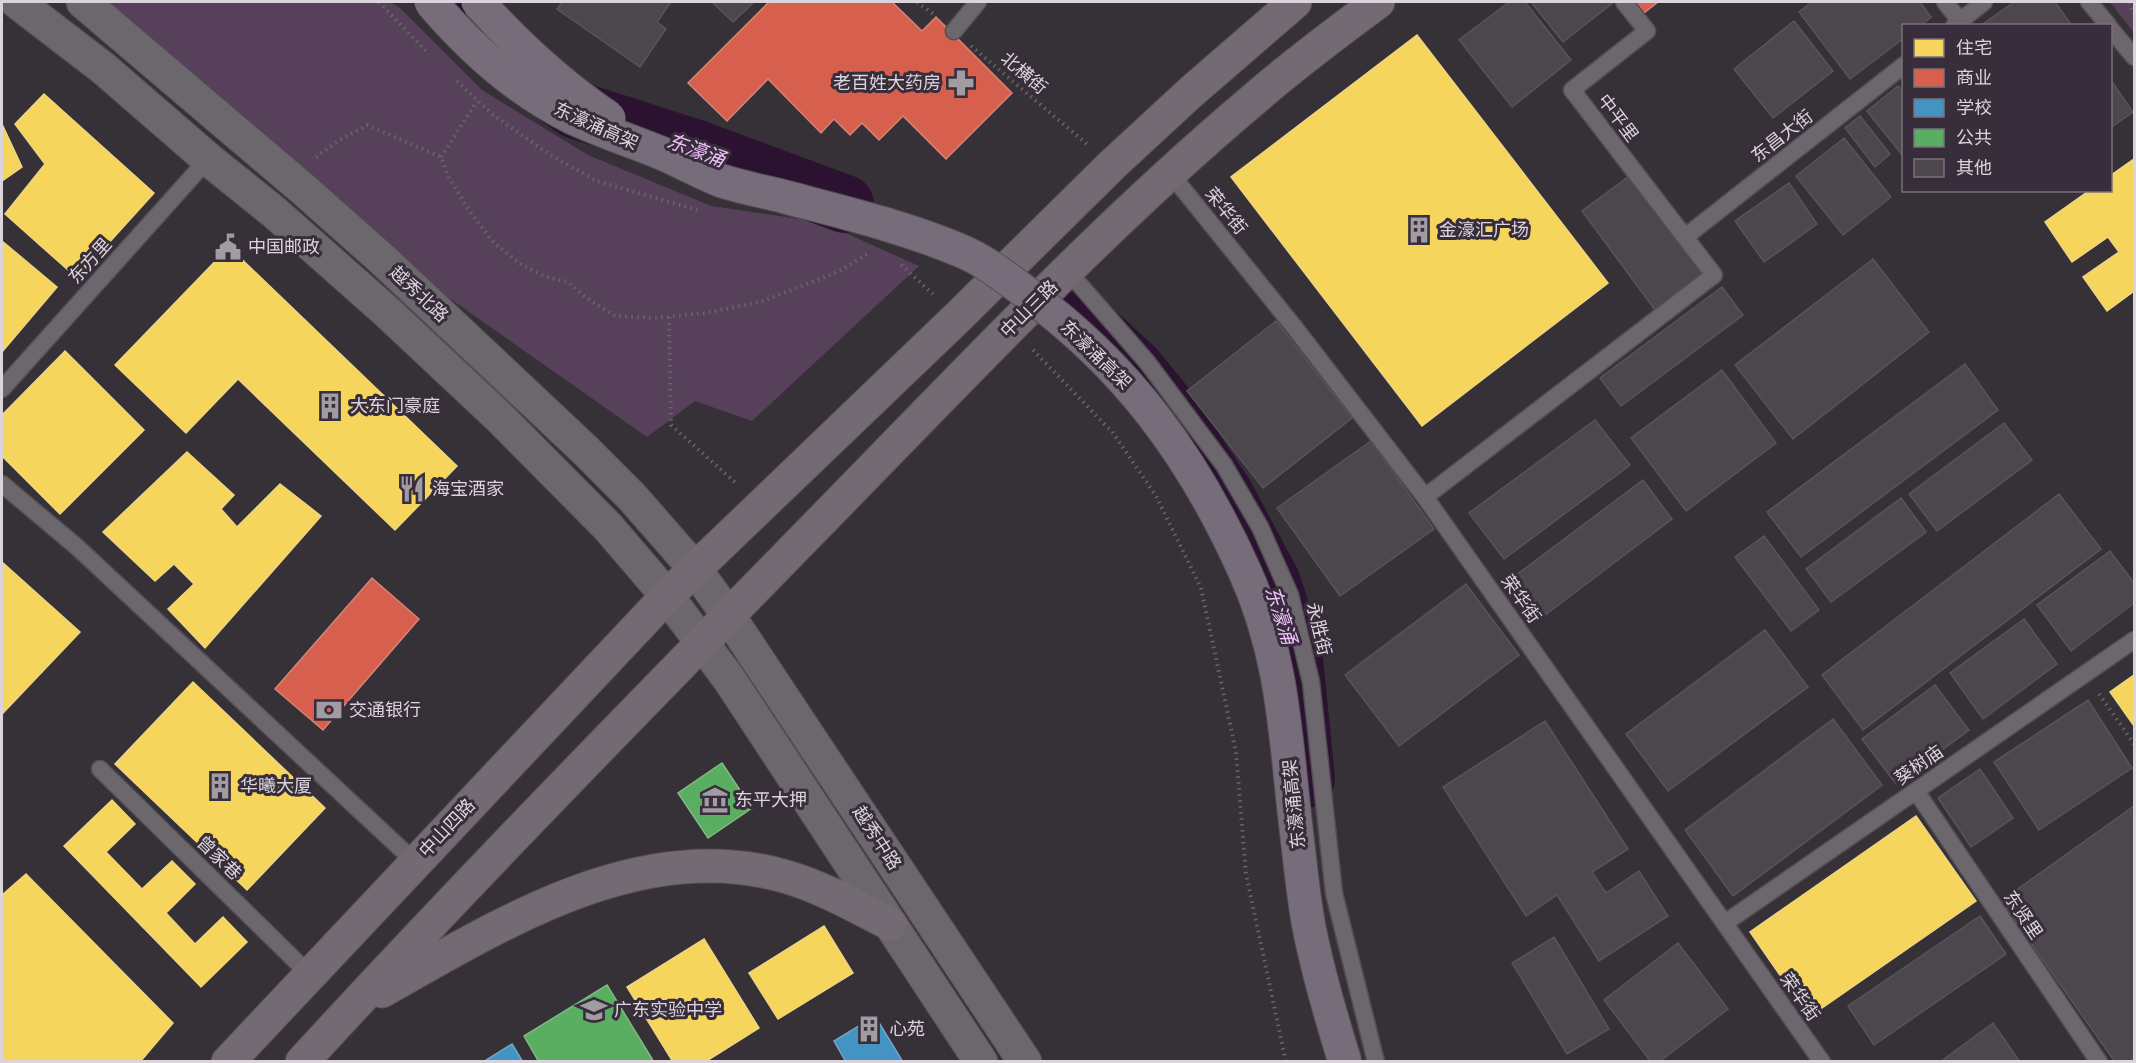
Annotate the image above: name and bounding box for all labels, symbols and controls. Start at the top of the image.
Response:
legend [1902,24,2112,192]
text: 住宅 [1956,38,1992,58]
street label: 北横街 [997,48,1051,98]
pharmacy icon: 老百姓大药房 [946,68,976,98]
text: 商业 [1956,68,1992,88]
place label: 老百姓大药房 [833,73,941,93]
street label: 中平里 [1594,90,1642,146]
text: 学校 [1956,98,1992,118]
street label: 东濠涌高架 [551,99,641,153]
street label: 东昌大街 [1747,106,1817,166]
text: 公共 [1956,128,1992,148]
water label: 东濠涌 [664,129,730,171]
text: 其他 [1956,158,1992,178]
street label: 荣华街 [1201,184,1251,238]
building icon: 金濠汇广场 [1404,215,1434,245]
place label: 金濠汇广场 [1439,220,1529,240]
public building icon: 中国邮政 [213,232,243,262]
street label: 东方里 [65,234,115,288]
place label: 中国邮政 [248,237,320,257]
street label: 越秀北路 [386,262,452,326]
street label: 中山三路 [996,276,1062,342]
street label: 东濠涌高架 [1057,317,1135,393]
building icon: 大东门豪庭 [315,391,345,421]
place label: 大东门豪庭 [350,396,440,416]
restaurant icon: 海宝酒家 [397,474,427,504]
place label: 海宝酒家 [432,479,504,499]
street label: 荣华街 [1497,571,1545,627]
water label: 东濠涌 [1261,583,1301,649]
street label: 永胜街 [1303,600,1335,658]
bank icon: 交通银行 [314,695,344,725]
place label: 交通银行 [349,700,421,720]
street label: 葵树庙 [1891,741,1947,789]
street label: 东濠涌高架 [1279,758,1309,850]
building icon: 华曦大厦 [205,771,235,801]
place label: 华曦大厦 [240,776,312,796]
museum icon: 东平大押 [700,785,730,815]
place label: 东平大押 [735,790,807,810]
street label: 中山四路 [415,795,479,861]
street label: 越秀中路 [849,802,905,874]
street label: 曾家巷 [193,832,245,884]
street label: 东贤里 [2000,887,2046,943]
street label: 荣华街 [1776,969,1824,1025]
school or university icon: 广东实验中学 [579,995,609,1025]
place label: 广东实验中学 [614,1000,722,1020]
building icon: 心苑 [854,1014,884,1044]
place label: 心苑 [889,1019,925,1039]

